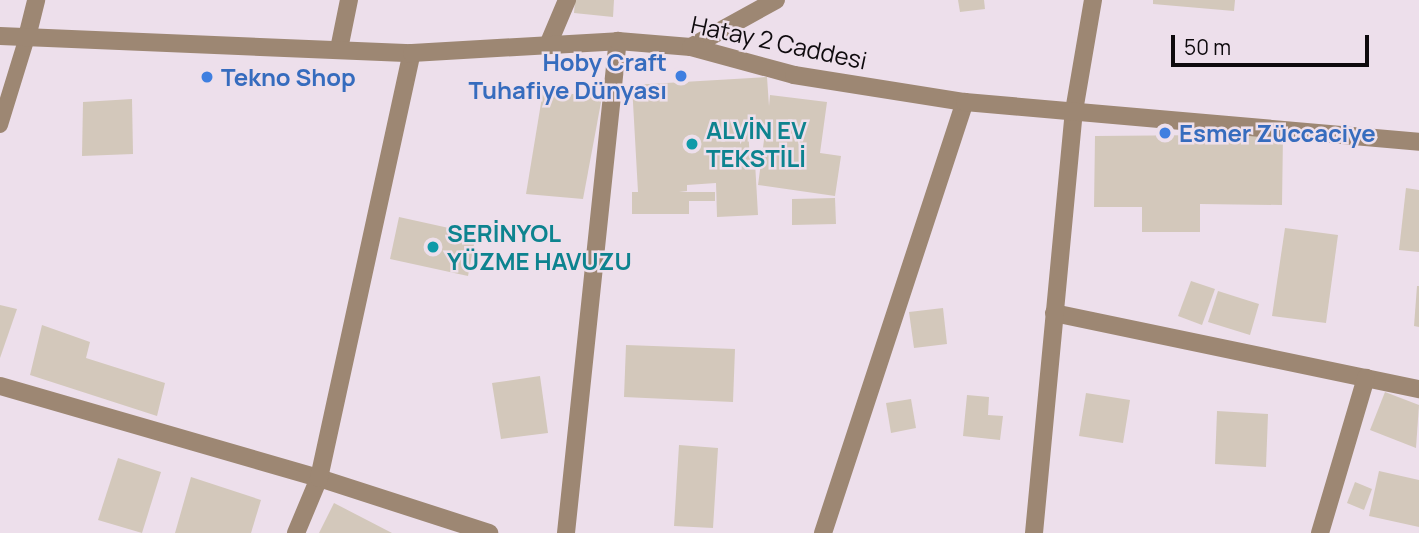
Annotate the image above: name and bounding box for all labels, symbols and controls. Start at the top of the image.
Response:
street label: Hatay 2 Caddesi [688,9,870,75]
scale bar [1174,21,1372,65]
text: 50 m [1184,33,1231,61]
place label: Hoby Craft Tuhafiye Dünyası [469,48,667,104]
place label: Tekno Shop [221,63,356,91]
marker: Hoby Craft Tuhafiye Dünyası [673,68,689,84]
marker: Tekno Shop [199,69,215,85]
place label: ALVİN EV TEKSTİLİ [706,116,807,172]
place label: Esmer Züccaciye [1179,119,1376,147]
marker: Esmer Züccaciye [1157,125,1173,141]
marker: ALVİN EV TEKSTİLİ [684,136,700,152]
place label: SERİNYOL YÜZME HAVUZU [447,219,632,275]
marker: SERİNYOL YÜZME HAVUZU [425,239,441,255]

